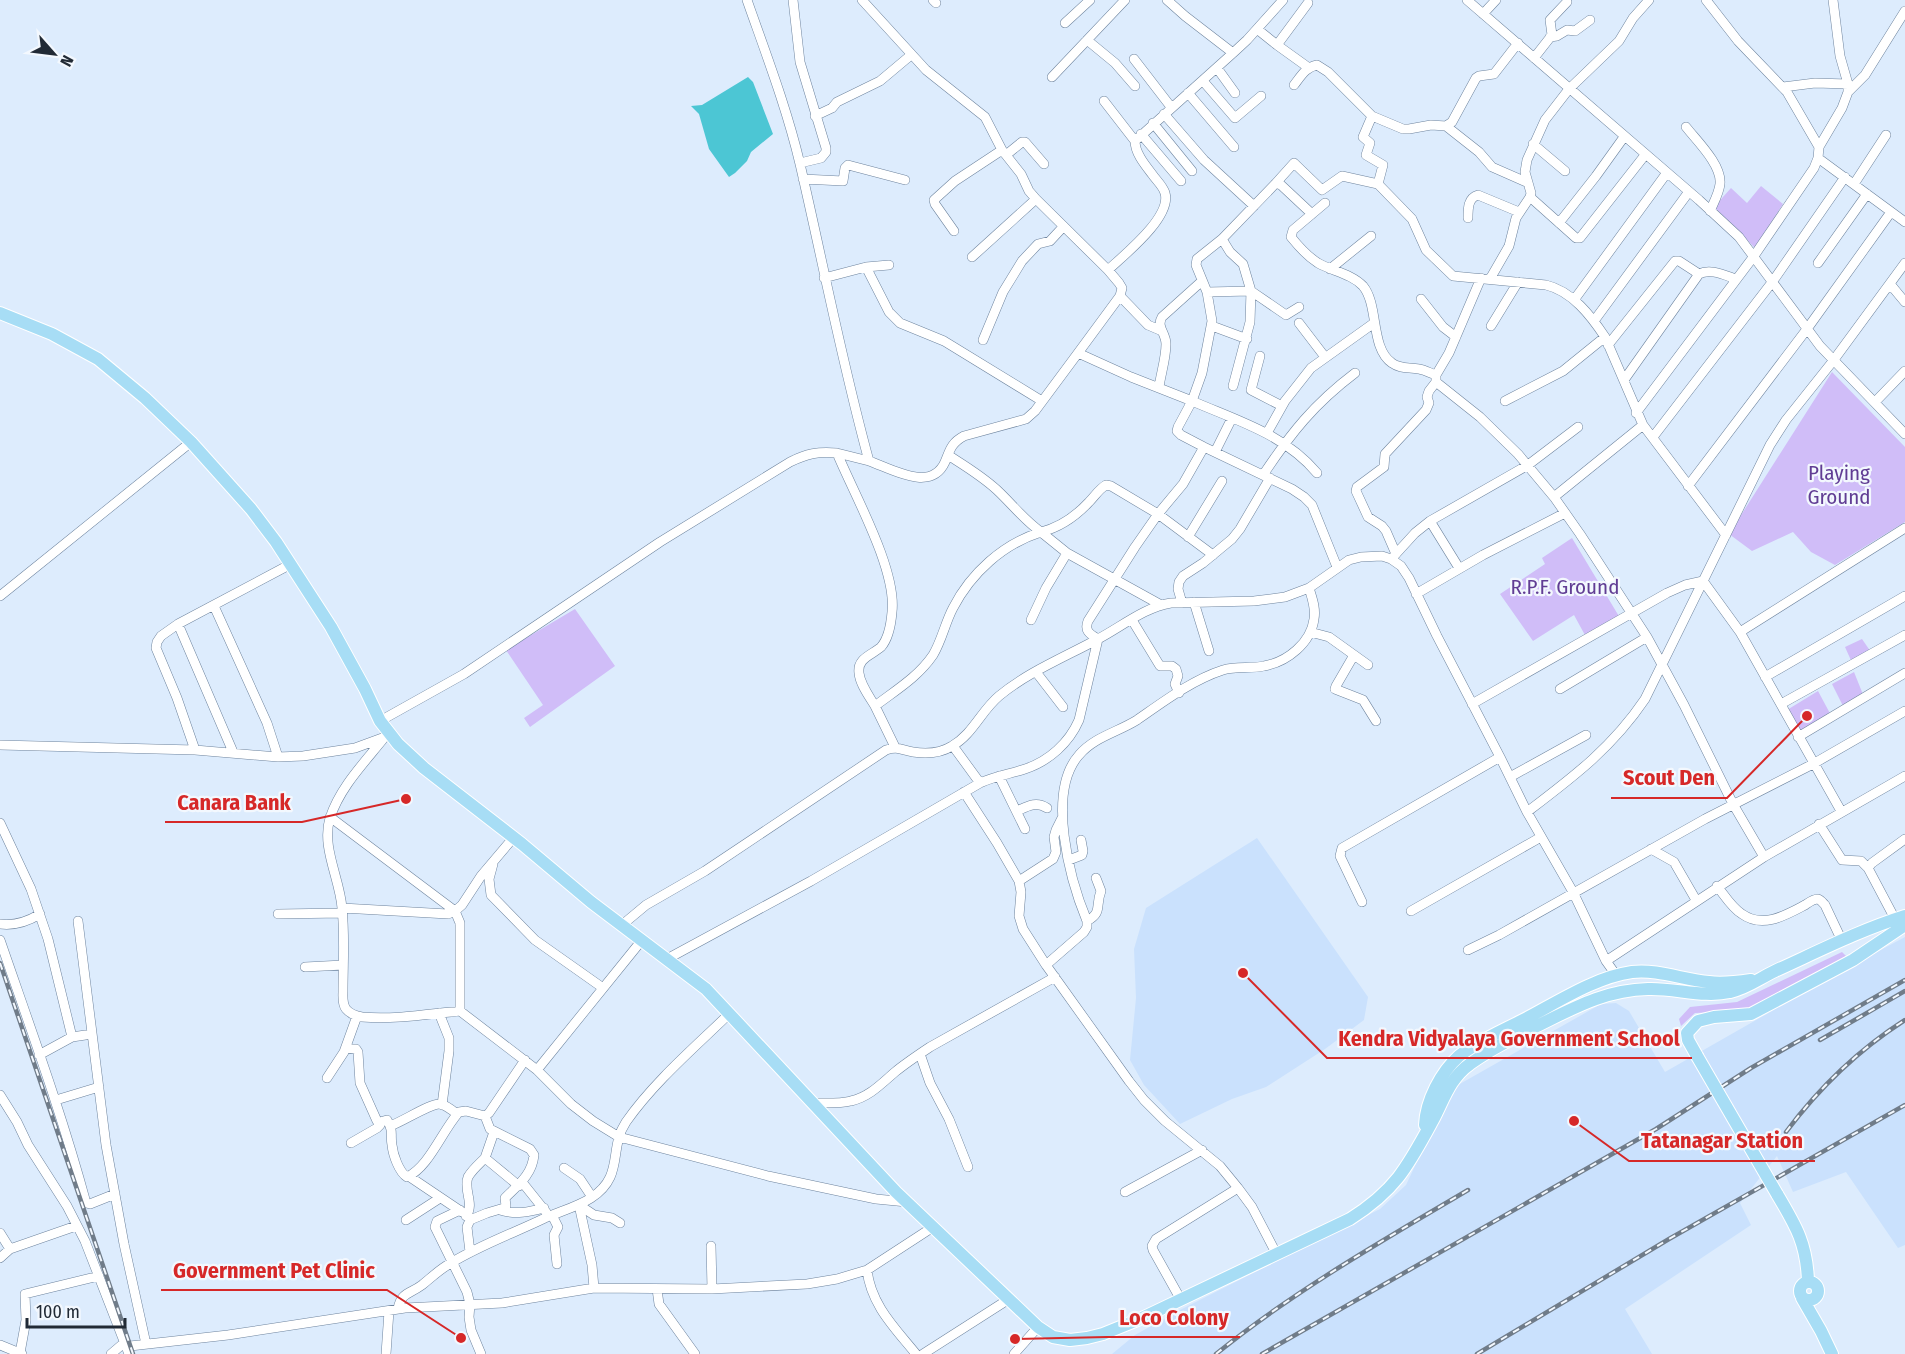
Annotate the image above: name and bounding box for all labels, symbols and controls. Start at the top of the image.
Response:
north arrow [24,24,84,84]
text: N [56,52,77,70]
park label: Playing Ground [1807,460,1871,510]
park label: R.P.F. Ground [1511,574,1619,600]
callout: Scout Den [1611,758,1727,798]
text: Scout Den [1623,764,1715,791]
callout: Canara Bank [165,782,302,822]
text: Canara Bank [177,789,292,816]
callout: Kendra Vidyalaya Government School [1327,1018,1692,1058]
text: Kendra Vidyalaya Government School [1338,1025,1681,1052]
callout: Tatanagar Station [1629,1121,1815,1161]
text: Tatanagar Station [1641,1127,1803,1154]
callout: Government Pet Clinic [161,1250,387,1290]
text: Government Pet Clinic [173,1257,375,1284]
scale bar [27,1291,124,1329]
callout: Loco Colony [1107,1297,1240,1337]
text: 100 m [36,1301,80,1323]
text: Loco Colony [1119,1304,1229,1331]

